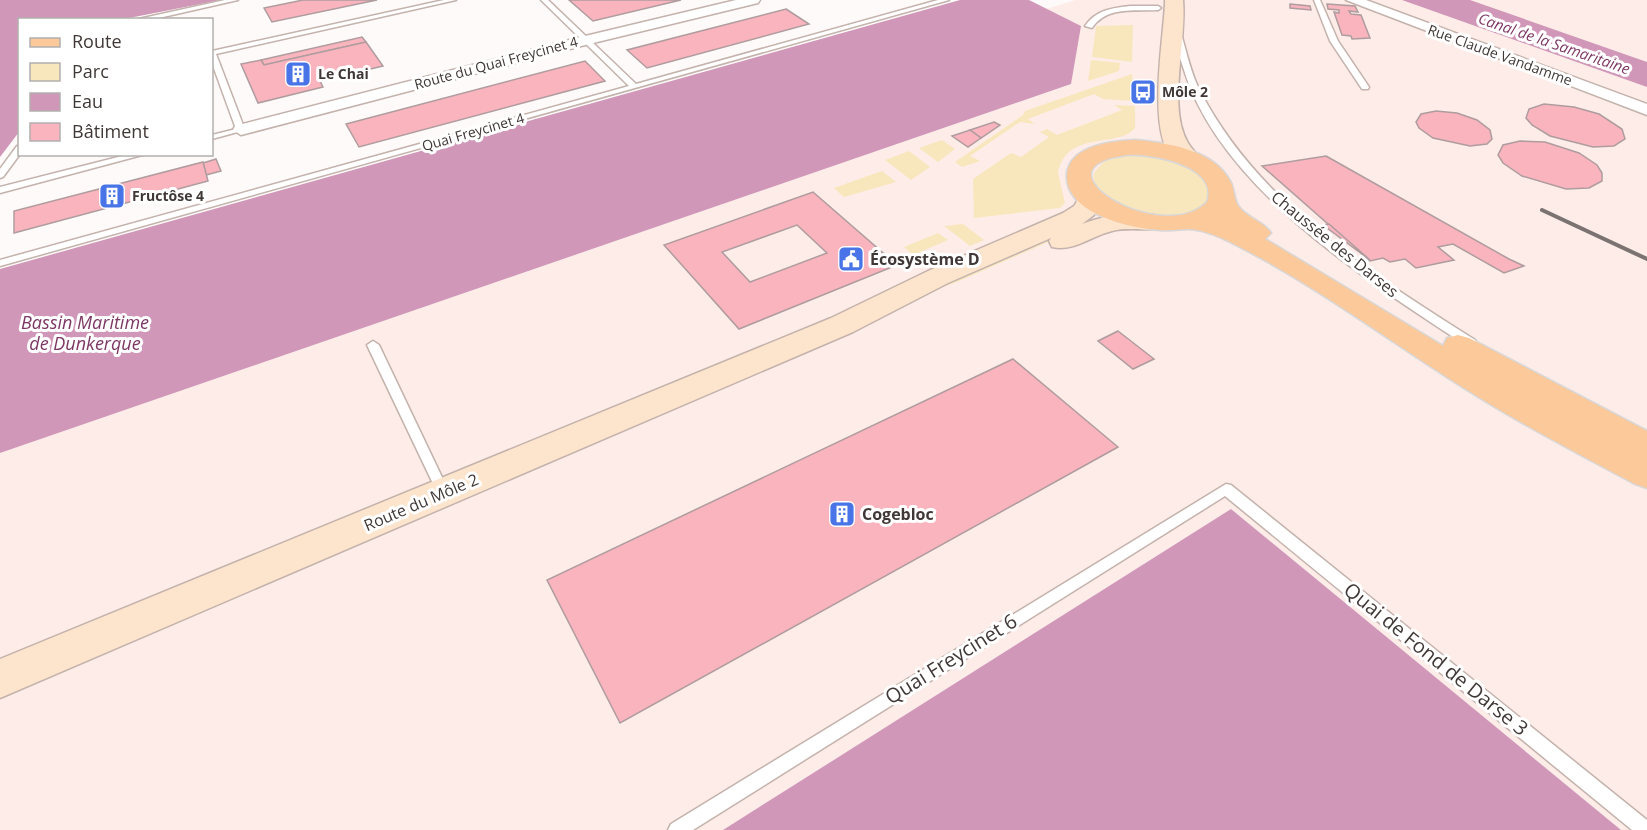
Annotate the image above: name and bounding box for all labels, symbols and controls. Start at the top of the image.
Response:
water label: Canal de la Samaritaine [1476,8,1633,79]
legend [18,18,213,156]
street label: Rue Claude Vandamme [1425,20,1575,90]
text: Route [72,29,122,53]
street label: Route du Quai Freycinet 4 [412,32,580,93]
text: Parc [72,59,109,83]
building icon: Le Chai [283,59,313,89]
place label: Le Chai [318,64,369,83]
bus stop icon: Môle 2 [1128,77,1158,107]
place label: Môle 2 [1162,82,1208,101]
text: Eau [72,89,103,113]
street label: Quai Freycinet 4 [419,108,526,155]
text: Bâtiment [72,119,149,143]
building icon: Fructôse 4 [97,181,127,211]
place label: Fructôse 4 [132,186,204,205]
street label: Chaussée des Darses [1267,186,1403,302]
public building icon: Écosystème D [836,244,866,274]
place label: Écosystème D [870,248,980,270]
water label: Bassin Maritime de Dunkerque [21,310,149,355]
street label: Route du Môle 2 [360,468,482,536]
building icon: Cogebloc [827,499,857,529]
place label: Cogebloc [862,503,934,525]
street label: Quai de Fond de Darse 3 [1339,576,1534,741]
street label: Quai Freycinet 6 [880,607,1022,710]

